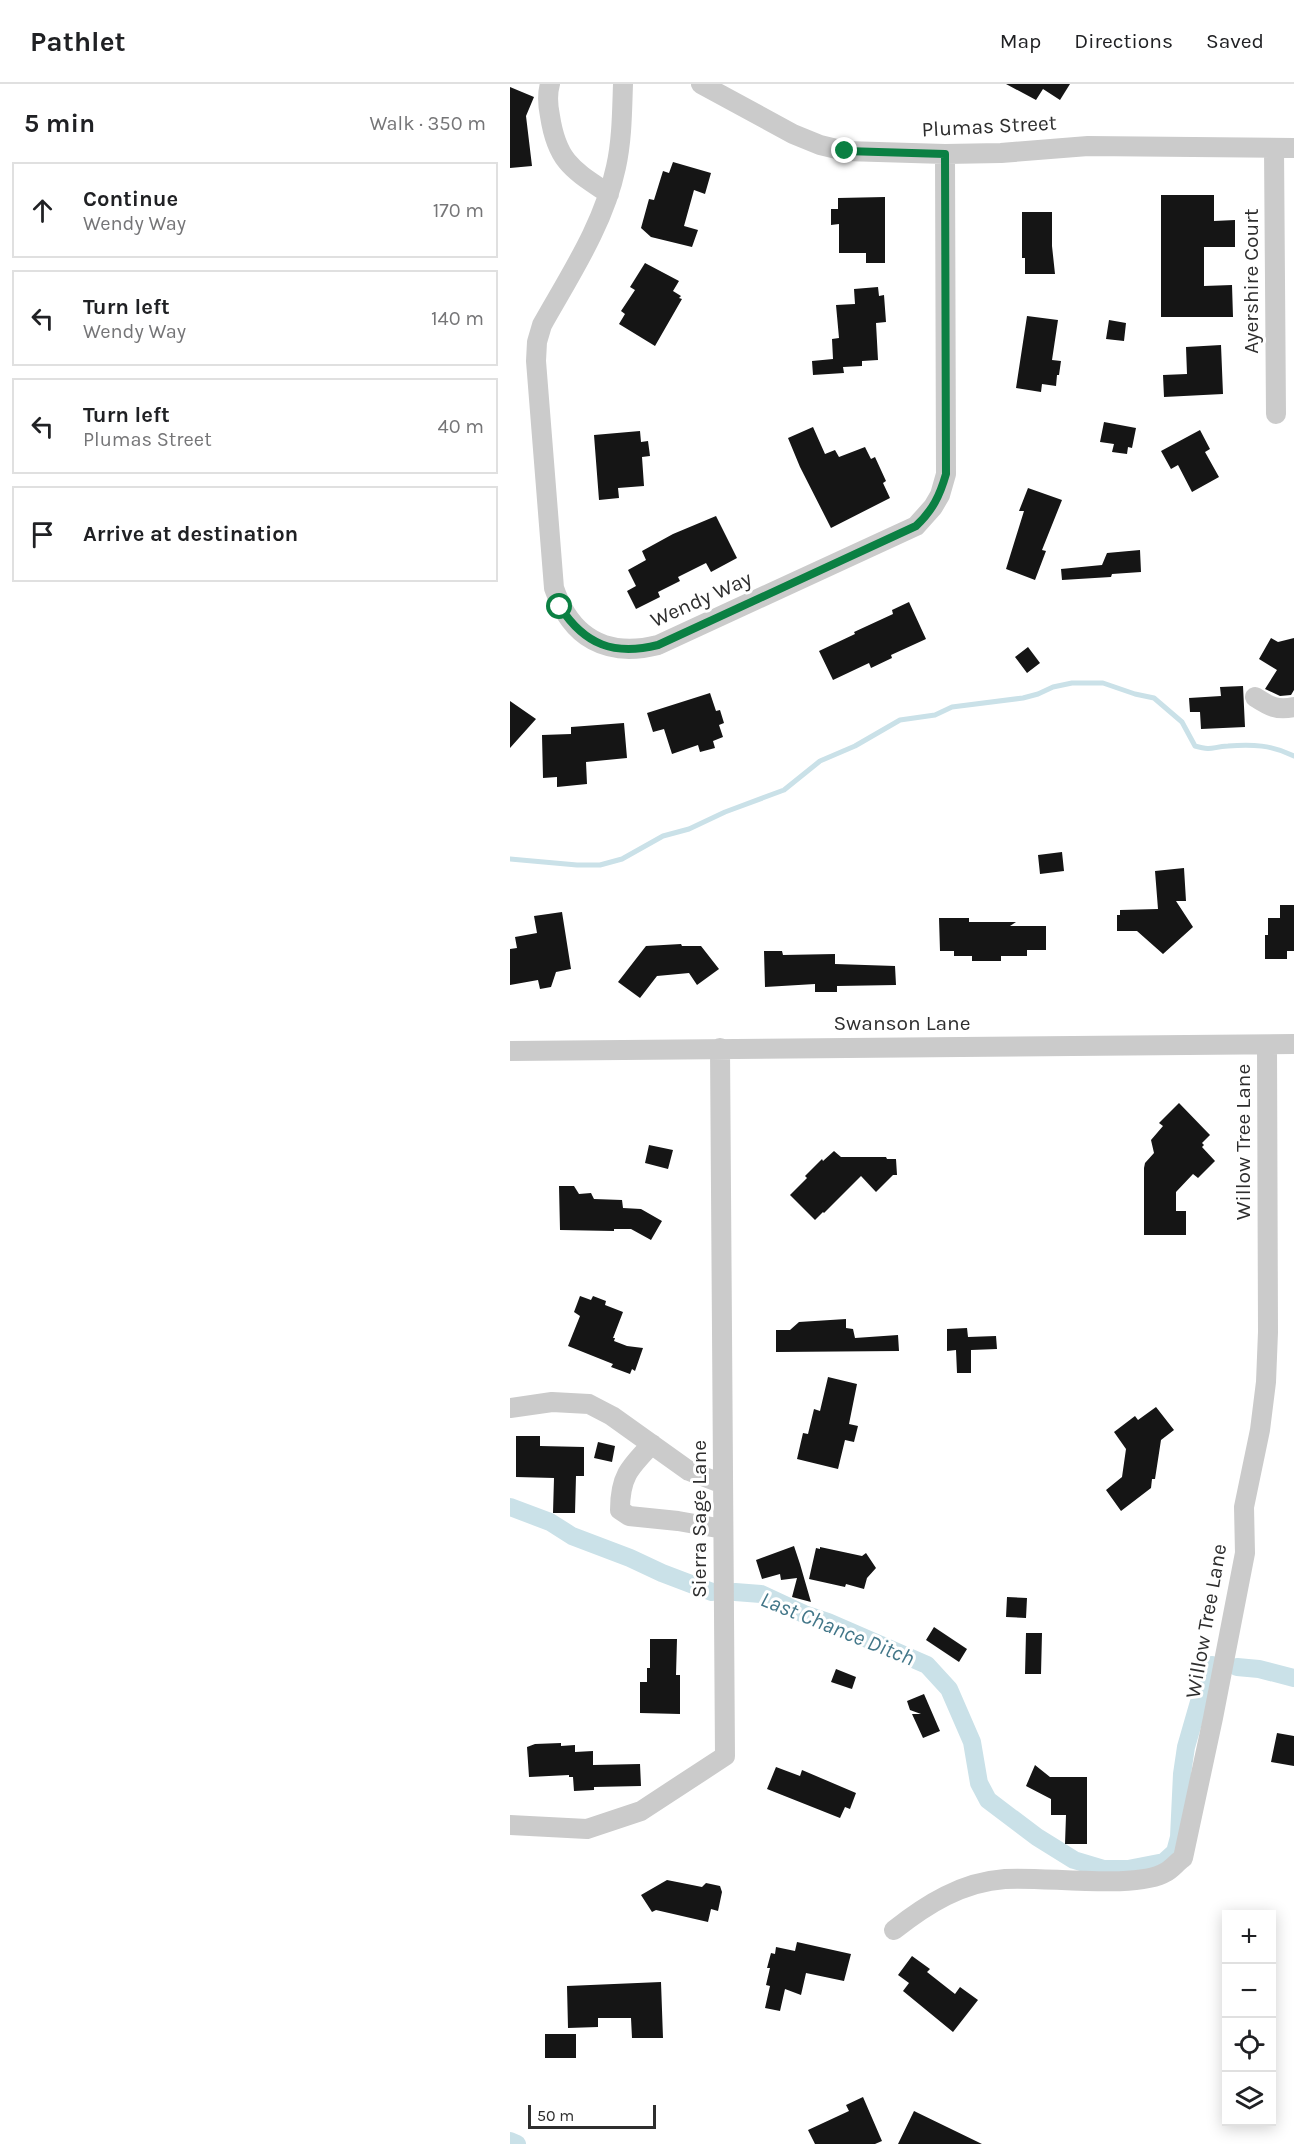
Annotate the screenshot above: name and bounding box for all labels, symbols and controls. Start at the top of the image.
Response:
text: Pathlet [30,25,126,58]
text: Map [1000,29,1041,53]
text: Directions [1074,29,1173,53]
text: Saved [1206,29,1264,53]
text: 5 min [24,108,95,139]
street label: Plumas Street [921,110,1057,142]
text: Walk · 350 m [369,112,486,135]
route end [831,137,857,163]
text: Continue [83,186,178,212]
icon: ahead [26,194,59,227]
text: 170 m [433,199,484,222]
street label: Ayershire Court [1239,208,1263,354]
text: Wendy Way [83,212,186,235]
text: Turn left [83,294,170,320]
icon: left [26,302,59,335]
text: 140 m [431,307,484,330]
text: Wendy Way [83,320,186,343]
text: Turn left [83,402,170,428]
icon: left [26,410,59,443]
text: 40 m [438,415,484,438]
text: Plumas Street [83,428,212,451]
icon: arrive [26,518,59,551]
text: Arrive at destination [83,521,298,547]
street label: Wendy Way [647,566,756,632]
route start [546,593,572,619]
street label: Swanson Lane [833,1011,971,1035]
street label: Willow Tree Lane [1231,1064,1255,1220]
street label: Sierra Sage Lane [687,1440,711,1598]
street label: Willow Tree Lane [1181,1542,1231,1700]
water label: Last Chance Ditch [757,1586,918,1672]
map controls [1222,1910,1276,2126]
button: + [1222,1910,1276,1964]
button: − [1222,1964,1276,2018]
button: locate [1222,2018,1276,2072]
button: layers [1222,2072,1276,2126]
scale bar [528,2102,656,2130]
text: 50 m [537,2106,574,2125]

